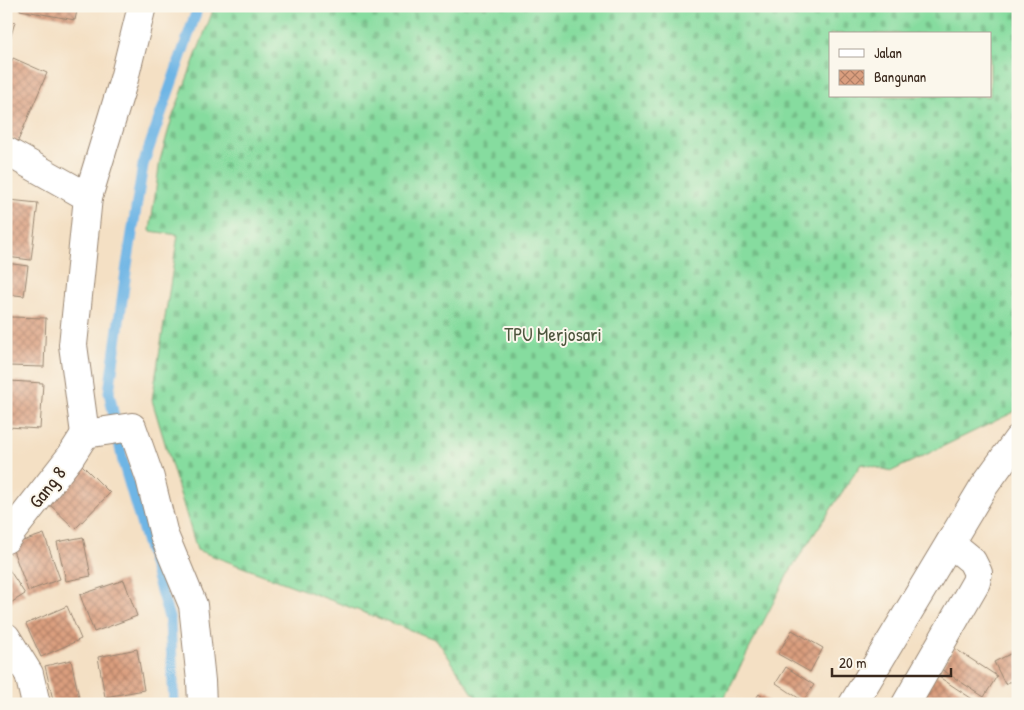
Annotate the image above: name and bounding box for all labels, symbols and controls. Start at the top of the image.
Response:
legend [829,32,992,98]
text: Jalan [874,42,902,63]
text: Bangunan [874,66,927,87]
park label: TPU Merjosari [504,321,602,347]
street label: Gang 8 [23,461,71,513]
scale bar [832,645,950,677]
text: 20 m [839,652,866,673]

